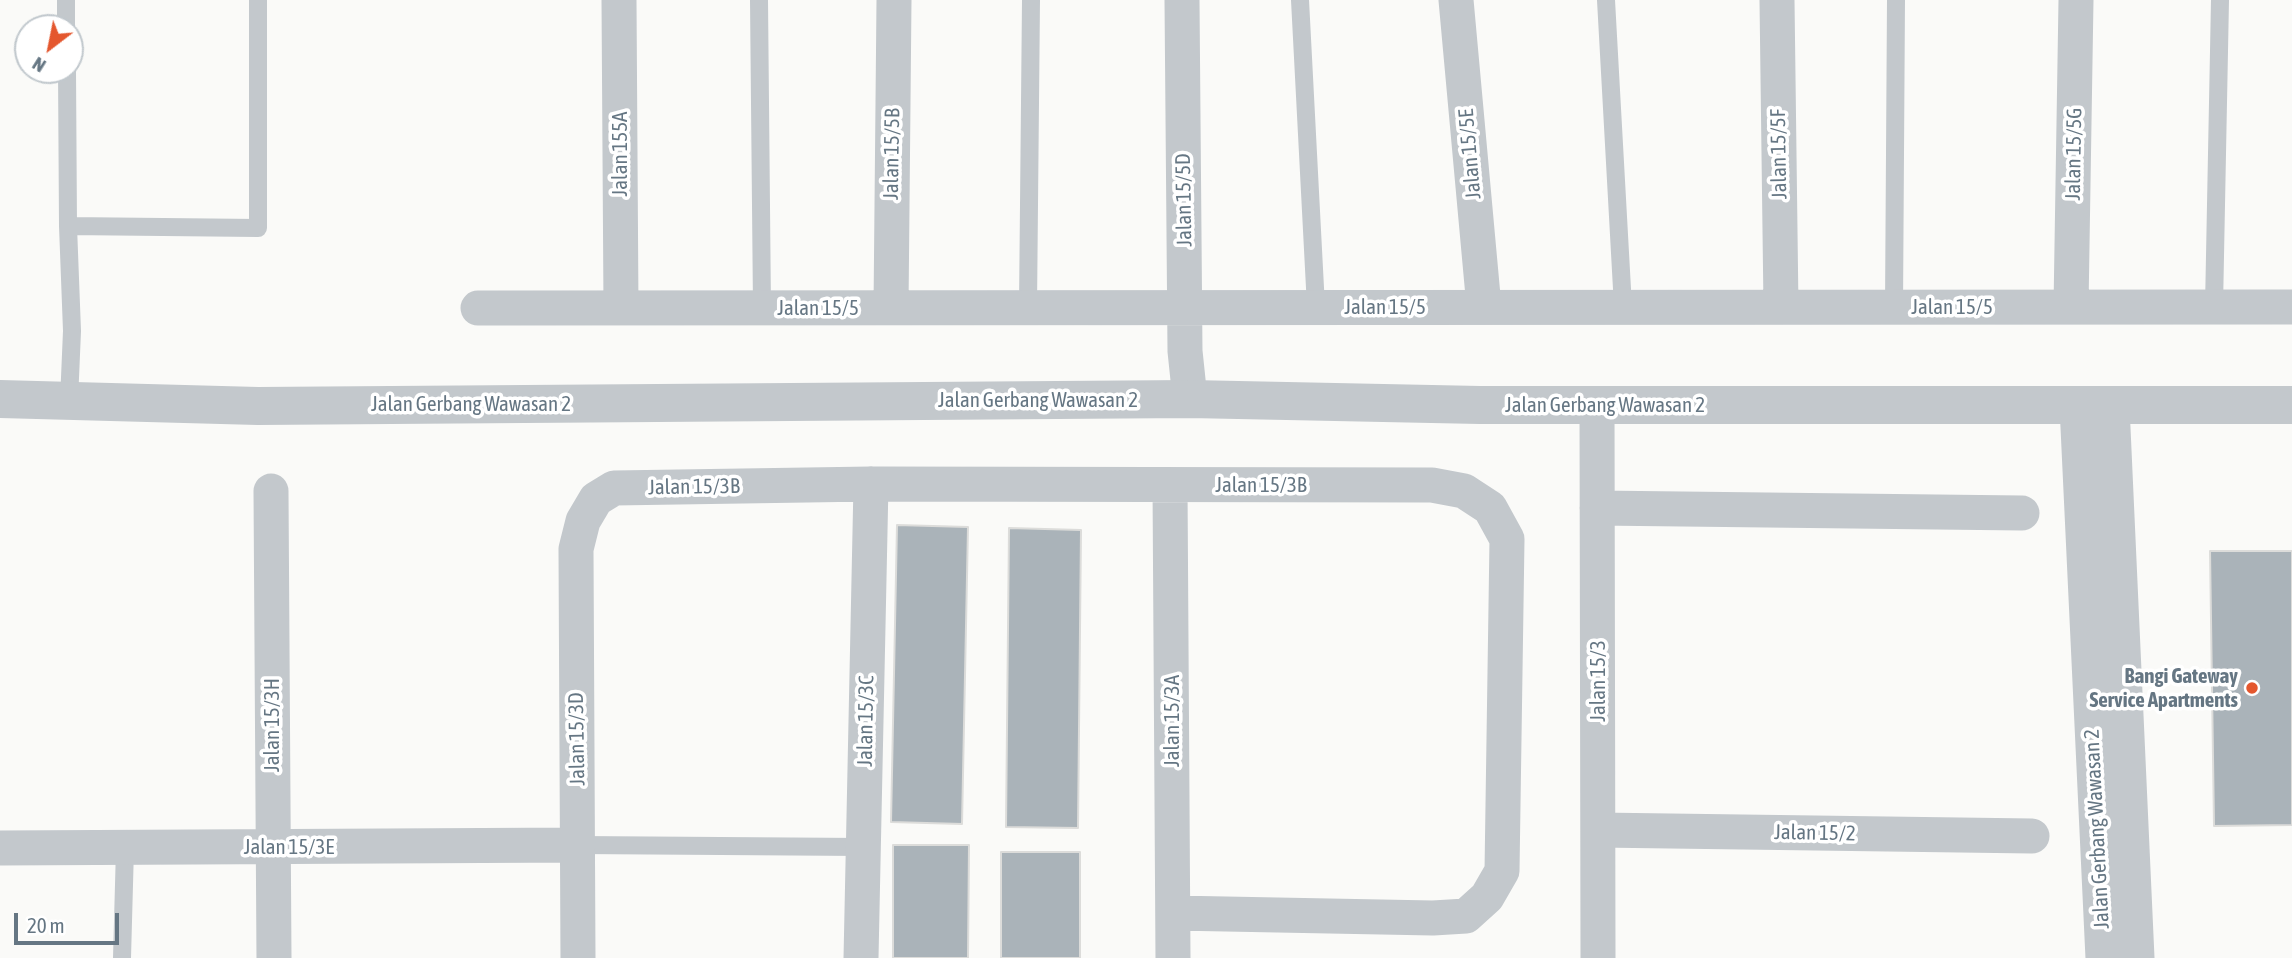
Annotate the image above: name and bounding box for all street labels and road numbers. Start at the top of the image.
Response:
street label: Jalan 15/5G [2061,107,2087,201]
street label: Jalan 15/5B [879,108,905,200]
street label: Jalan 15/5E [1454,108,1486,200]
street label: Jalan 15/5F [1766,109,1792,199]
street label: Jalan 155A [607,112,633,196]
street label: Jalan 15/5D [1171,153,1197,247]
street label: Jalan 15/5 [1344,294,1426,320]
street label: Jalan 15/5 [1911,294,1993,320]
street label: Jalan 15/5 [777,295,859,321]
street label: Jalan Gerbang Wawasan 2 [938,387,1138,413]
street label: Jalan Gerbang Wawasan 2 [371,391,571,417]
street label: Jalan Gerbang Wawasan 2 [1505,392,1705,418]
street label: Jalan 15/3B [1215,472,1307,498]
street label: Jalan 15/3B [648,474,740,500]
street label: Jalan 15/3 [1585,640,1611,722]
street label: Jalan 15/3C [853,675,879,767]
street label: Jalan 15/3A [1159,675,1185,767]
street label: Jalan 15/3H [259,678,285,772]
street label: Jalan 15/3D [564,692,590,786]
street label: Jalan Gerbang Wawasan 2 [2079,728,2115,930]
street label: Jalan 15/2 [1774,820,1856,846]
street label: Jalan 15/3E [244,834,334,860]

